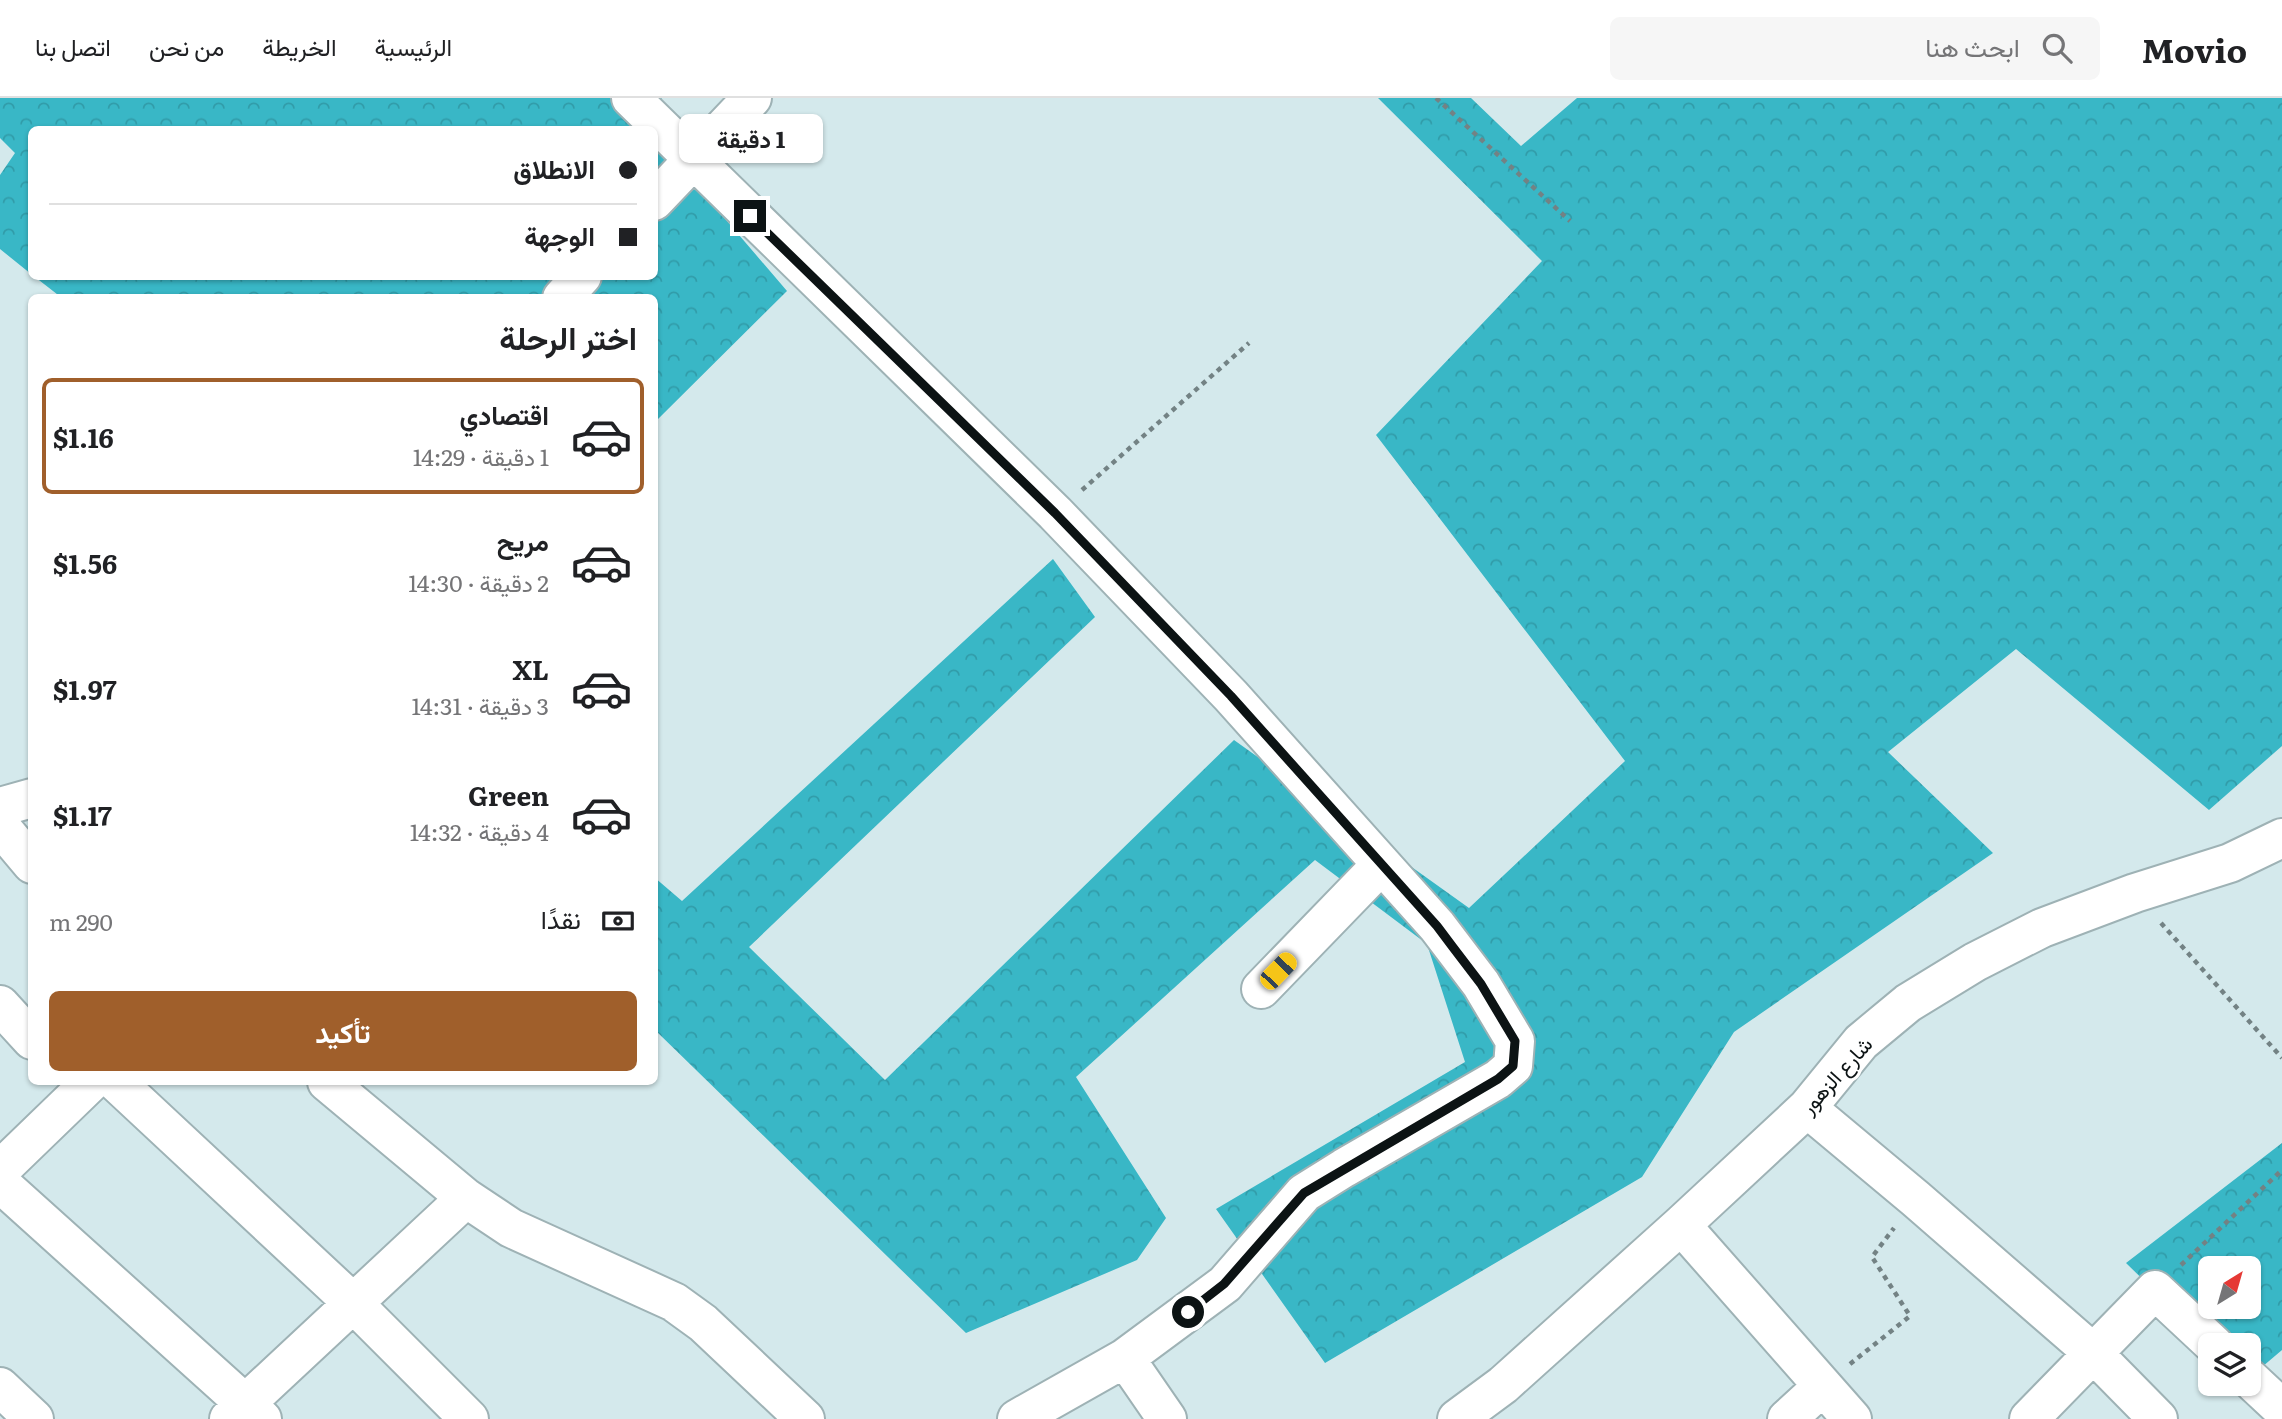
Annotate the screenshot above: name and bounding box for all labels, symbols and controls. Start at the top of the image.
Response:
search box [1610,17,2100,80]
text: Movio [2142,24,2247,73]
text: ابحث هنا [1925,26,2020,65]
text: اتصل بنا [35,28,111,63]
text: من نحن [149,28,224,63]
text: الخريطة [262,28,337,63]
text: الرئيسية [375,28,452,63]
icon: search [2038,29,2076,67]
callout: 1 دقيقة [678,115,822,164]
text: 1 دقيقة [717,121,785,155]
text: الانطلاق [513,148,595,187]
route end [734,200,766,232]
text: الوجهة [524,215,595,254]
text: اختر الرحلة [499,312,637,360]
text: اقتصادي [460,394,549,433]
icon: car [570,405,633,468]
text: $1.16 [53,417,114,456]
text: 1 دقيقة · 14:29 [413,439,549,473]
text: مريح [497,520,549,559]
icon: car [570,531,633,594]
text: $1.56 [53,543,117,582]
text: 2 دقيقة · 14:30 [408,565,549,599]
text: XL [512,649,549,688]
icon: car [570,657,633,720]
text: $1.97 [53,669,117,708]
text: 3 دقيقة · 14:31 [411,688,549,722]
text: Green [468,775,549,814]
icon: car [570,783,633,846]
text: $1.17 [53,795,112,834]
text: 4 دقيقة · 14:32 [410,814,549,848]
text: نقدًا [541,898,581,937]
icon: cash [599,902,637,940]
text: 290 m [49,904,113,938]
car [1256,949,1301,993]
button: تأكيد [49,991,637,1071]
street label: شارع الزهور [1791,1028,1879,1121]
north arrow [2198,1256,2261,1320]
map controls [2198,1256,2261,1396]
route start [1172,1296,1204,1328]
button: layers [2198,1333,2261,1396]

